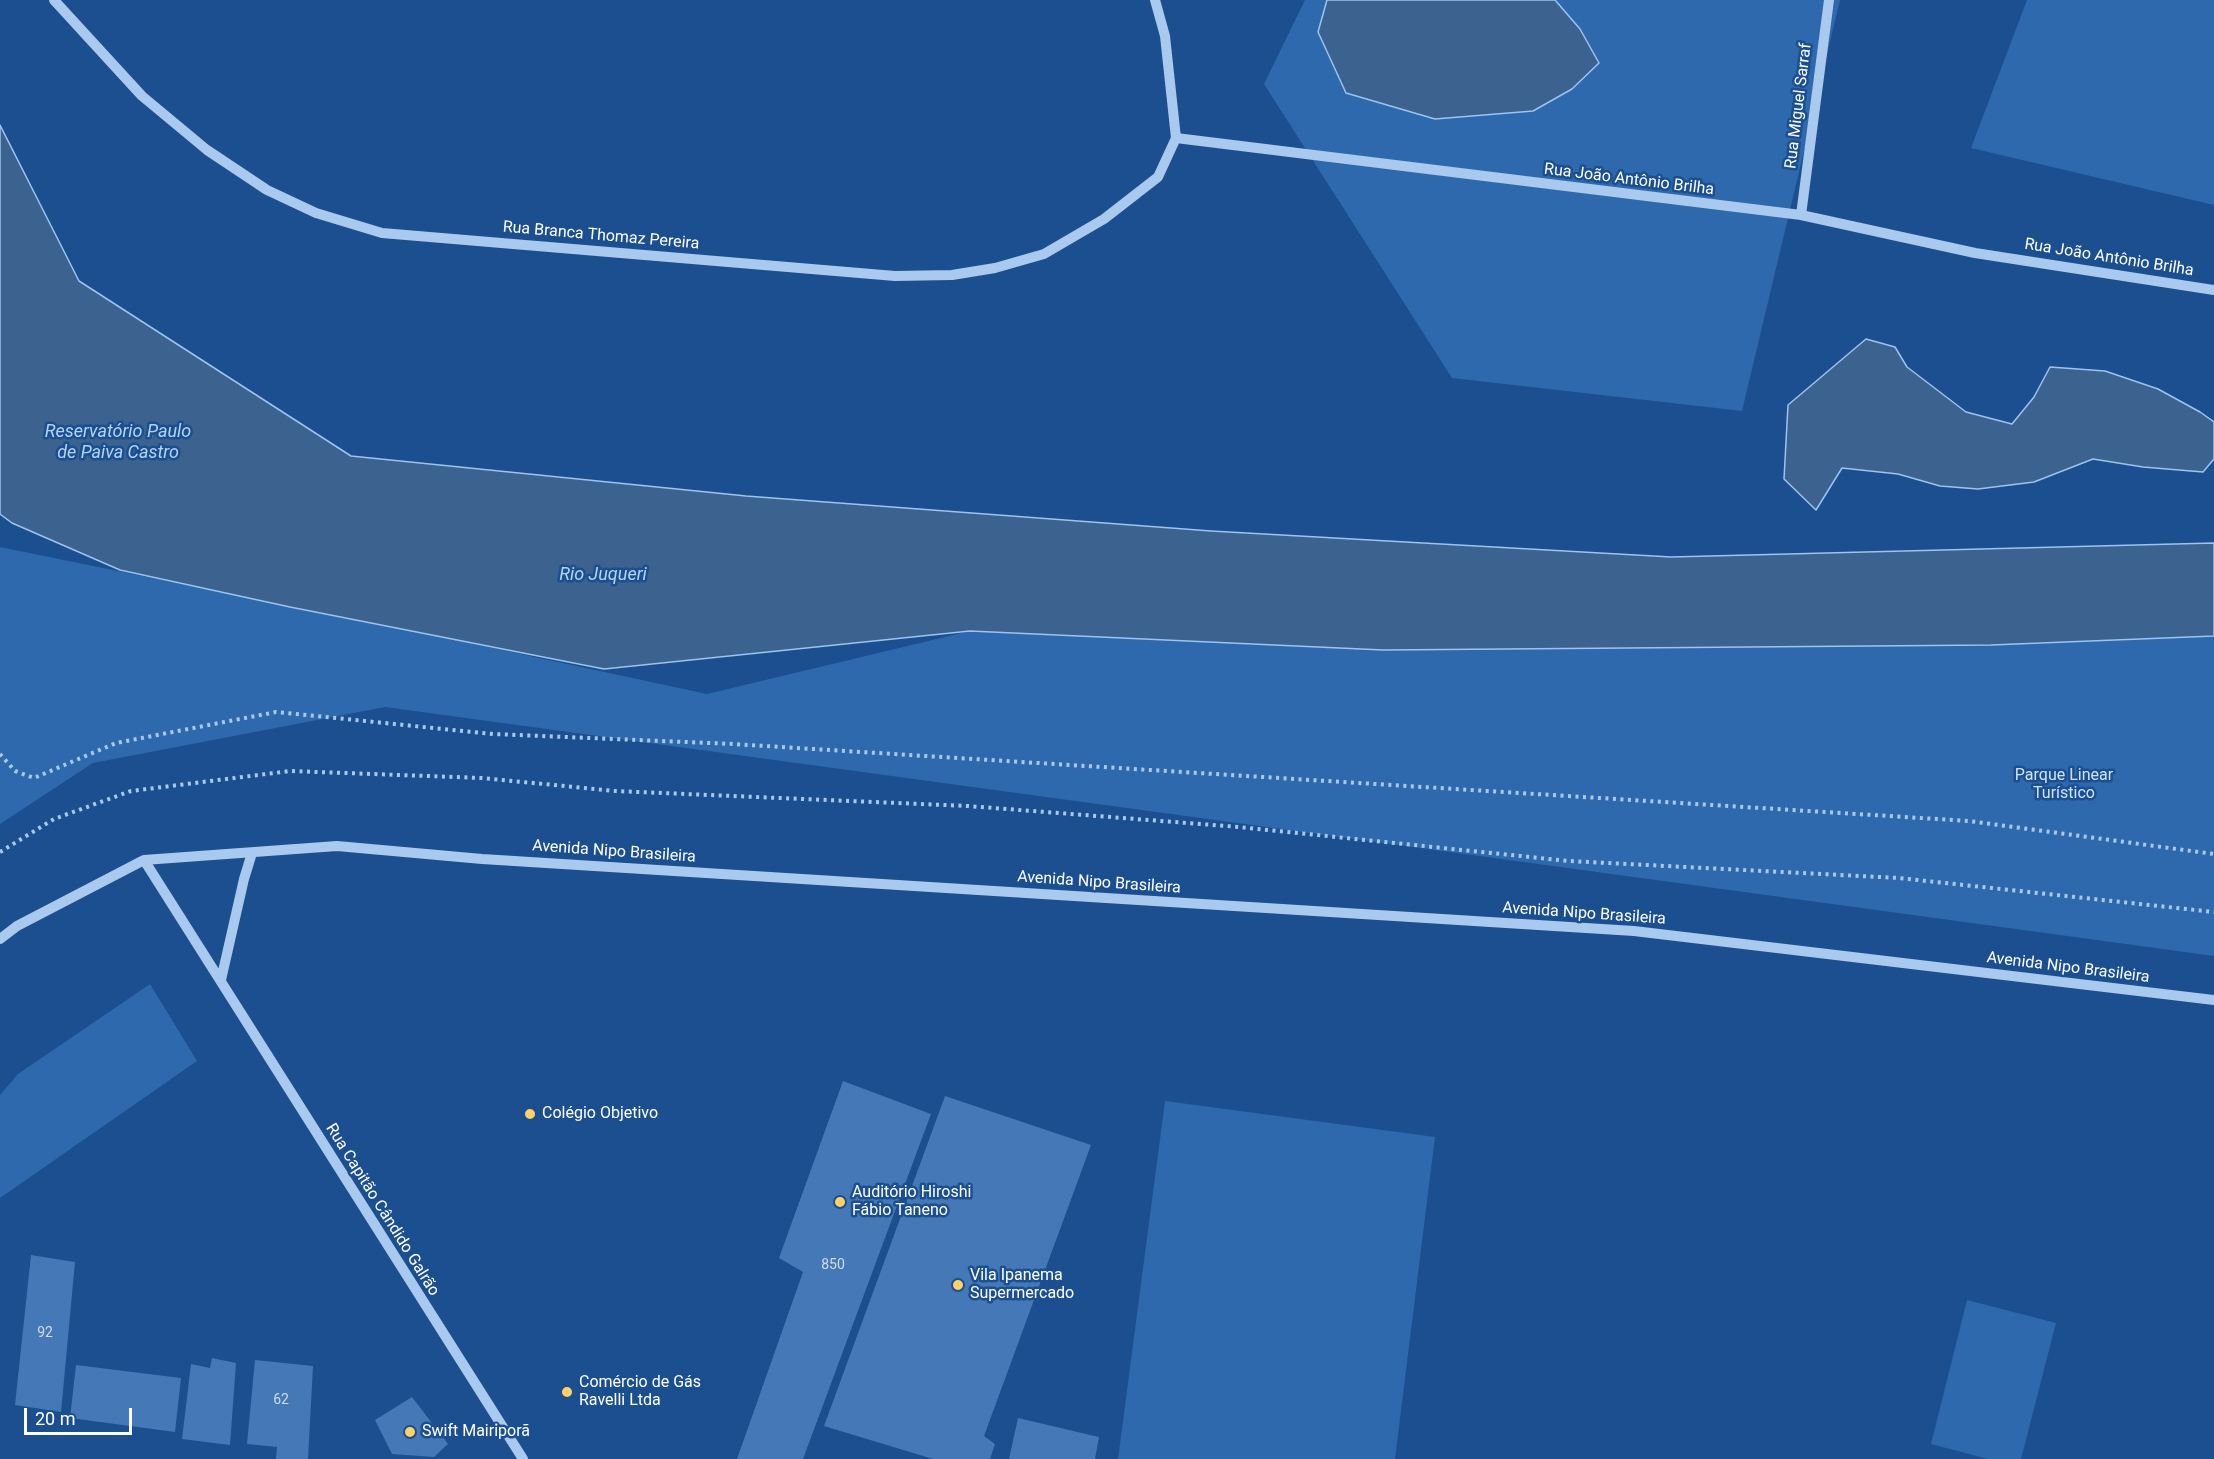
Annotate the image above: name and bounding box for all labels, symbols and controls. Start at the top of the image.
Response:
street label: Rua Miguel Sarraf [1782,42,1816,170]
street label: Rua João Antônio Brilha [1543,160,1715,200]
street label: Rua Branca Thomaz Pereira [502,218,700,254]
street label: Rua João Antônio Brilha [2023,235,2195,281]
water label: Reservatório Paulo de Paiva Castro [45,421,191,464]
water label: Rio Juqueri [559,564,647,586]
park label: Parque Linear Turístico [2015,766,2113,804]
street label: Avenida Nipo Brasileira [532,837,696,867]
street label: Avenida Nipo Brasileira [1017,868,1181,898]
street label: Avenida Nipo Brasileira [1502,899,1666,929]
street label: Avenida Nipo Brasileira [1985,948,2151,988]
place label: Colégio Objetivo [542,1104,658,1124]
marker: Colégio Objetivo [523,1107,537,1121]
street label: Rua Capitão Cândido Galrão [321,1120,443,1300]
place label: Auditório Hiroshi Fábio Taneno [852,1183,971,1221]
marker: Auditório Hiroshi Fábio Taneno [833,1195,847,1209]
house number: 850 [821,1257,845,1273]
place label: Vila Ipanema Supermercado [970,1266,1074,1304]
marker: Vila Ipanema Supermercado [951,1278,965,1292]
house number: 92 [37,1325,53,1341]
place label: Comércio de Gás Ravelli Ltda [579,1373,701,1411]
marker: Comércio de Gás Ravelli Ltda [560,1385,574,1399]
house number: 62 [273,1392,289,1408]
scale bar [27,1396,135,1434]
text: 20 m [35,1408,75,1429]
place label: Swift Mairiporã [422,1422,530,1442]
marker: Swift Mairiporã [403,1425,417,1439]

